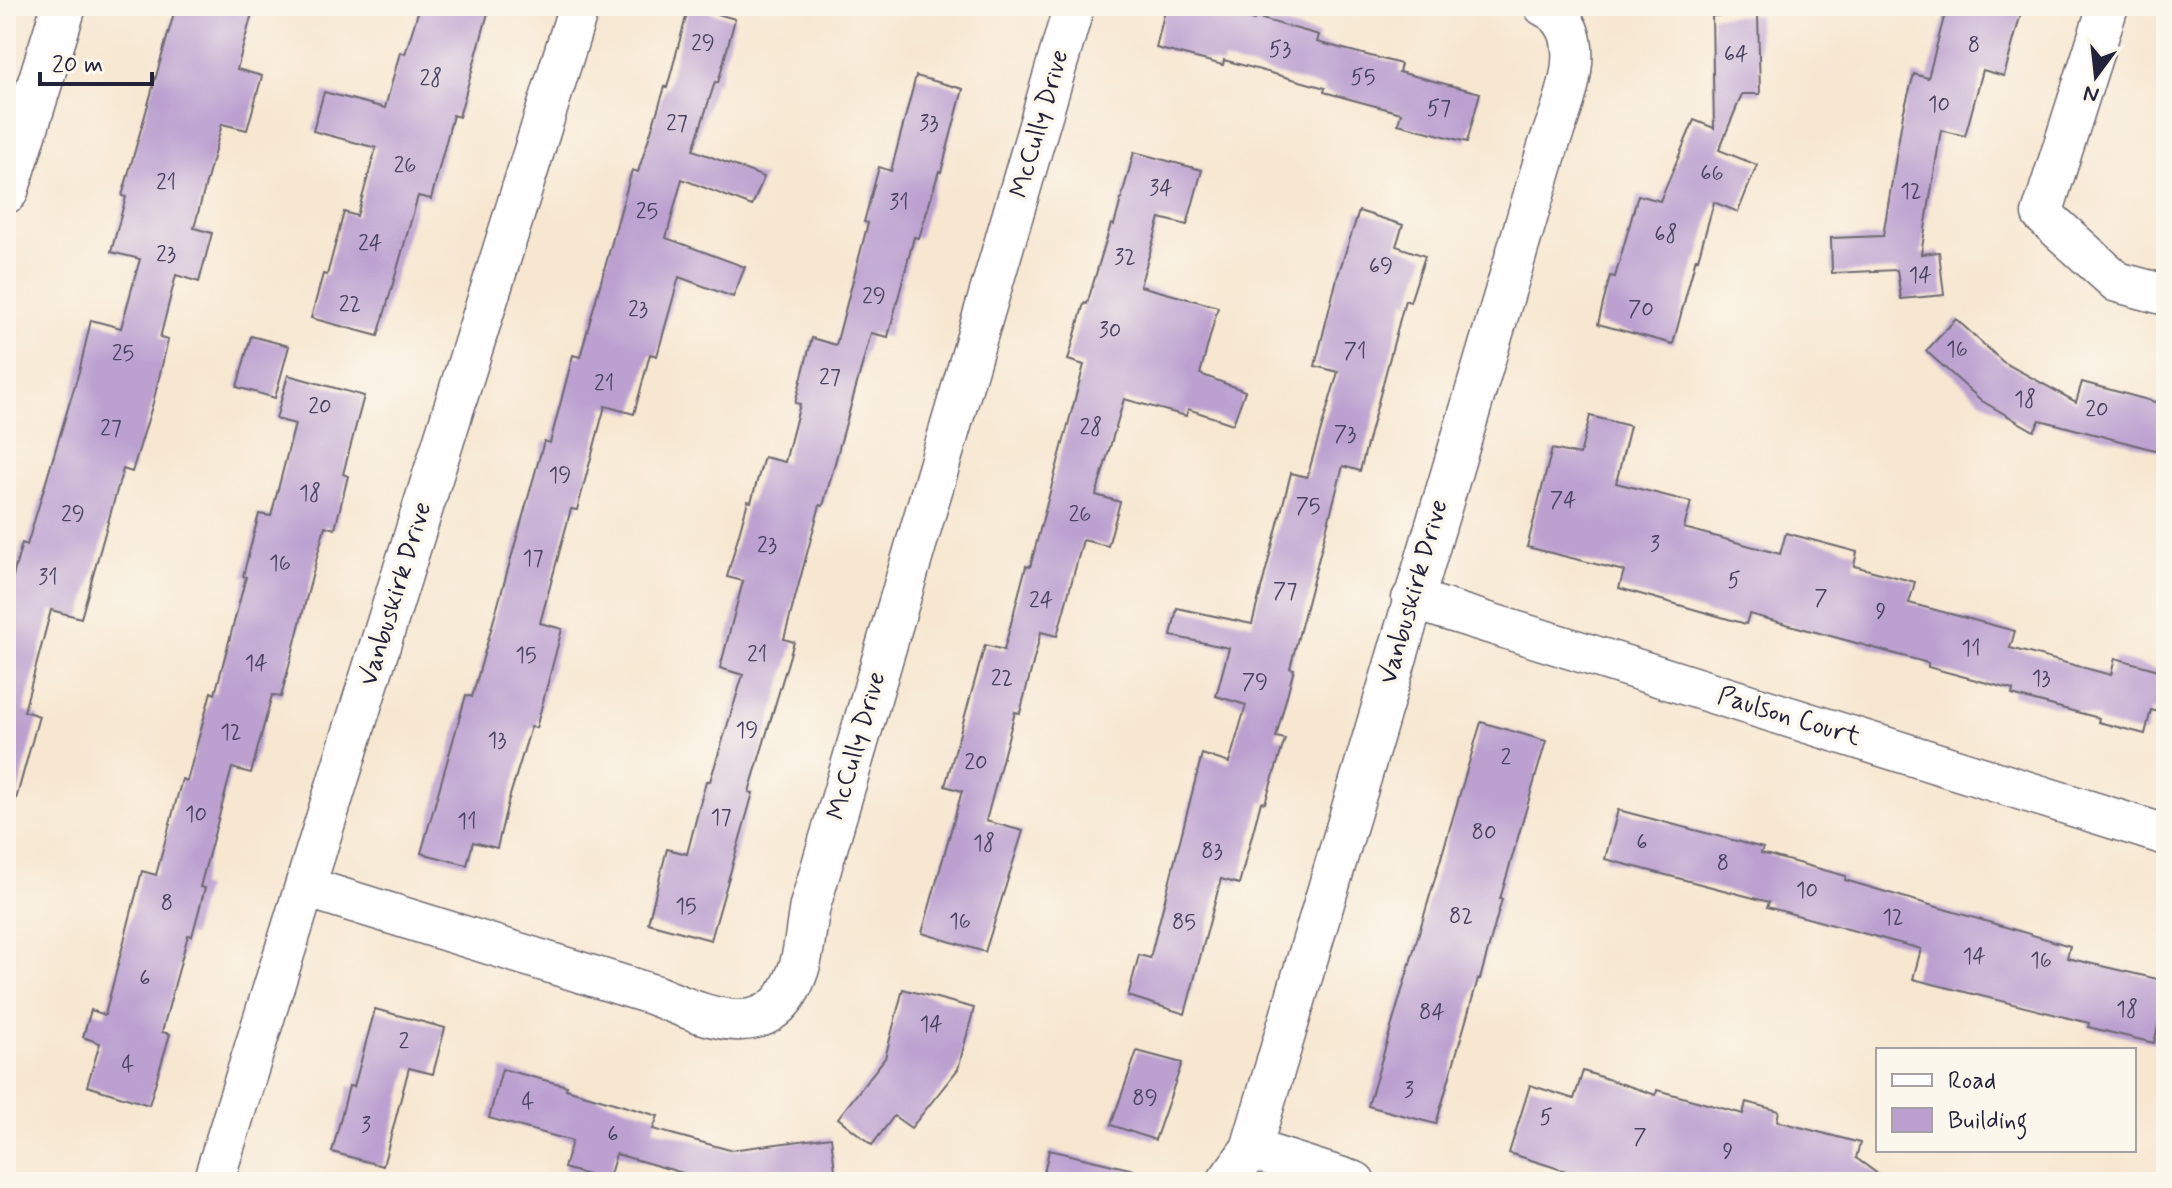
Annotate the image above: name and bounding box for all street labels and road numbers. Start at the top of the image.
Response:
street label: McCully Drive [1003,46,1077,202]
street label: Vanbuskirk Drive [1371,496,1457,688]
street label: Vanbuskirk Drive [352,498,440,690]
street label: McCully Drive [820,668,894,824]
street label: Paulson Court [1713,679,1865,755]

